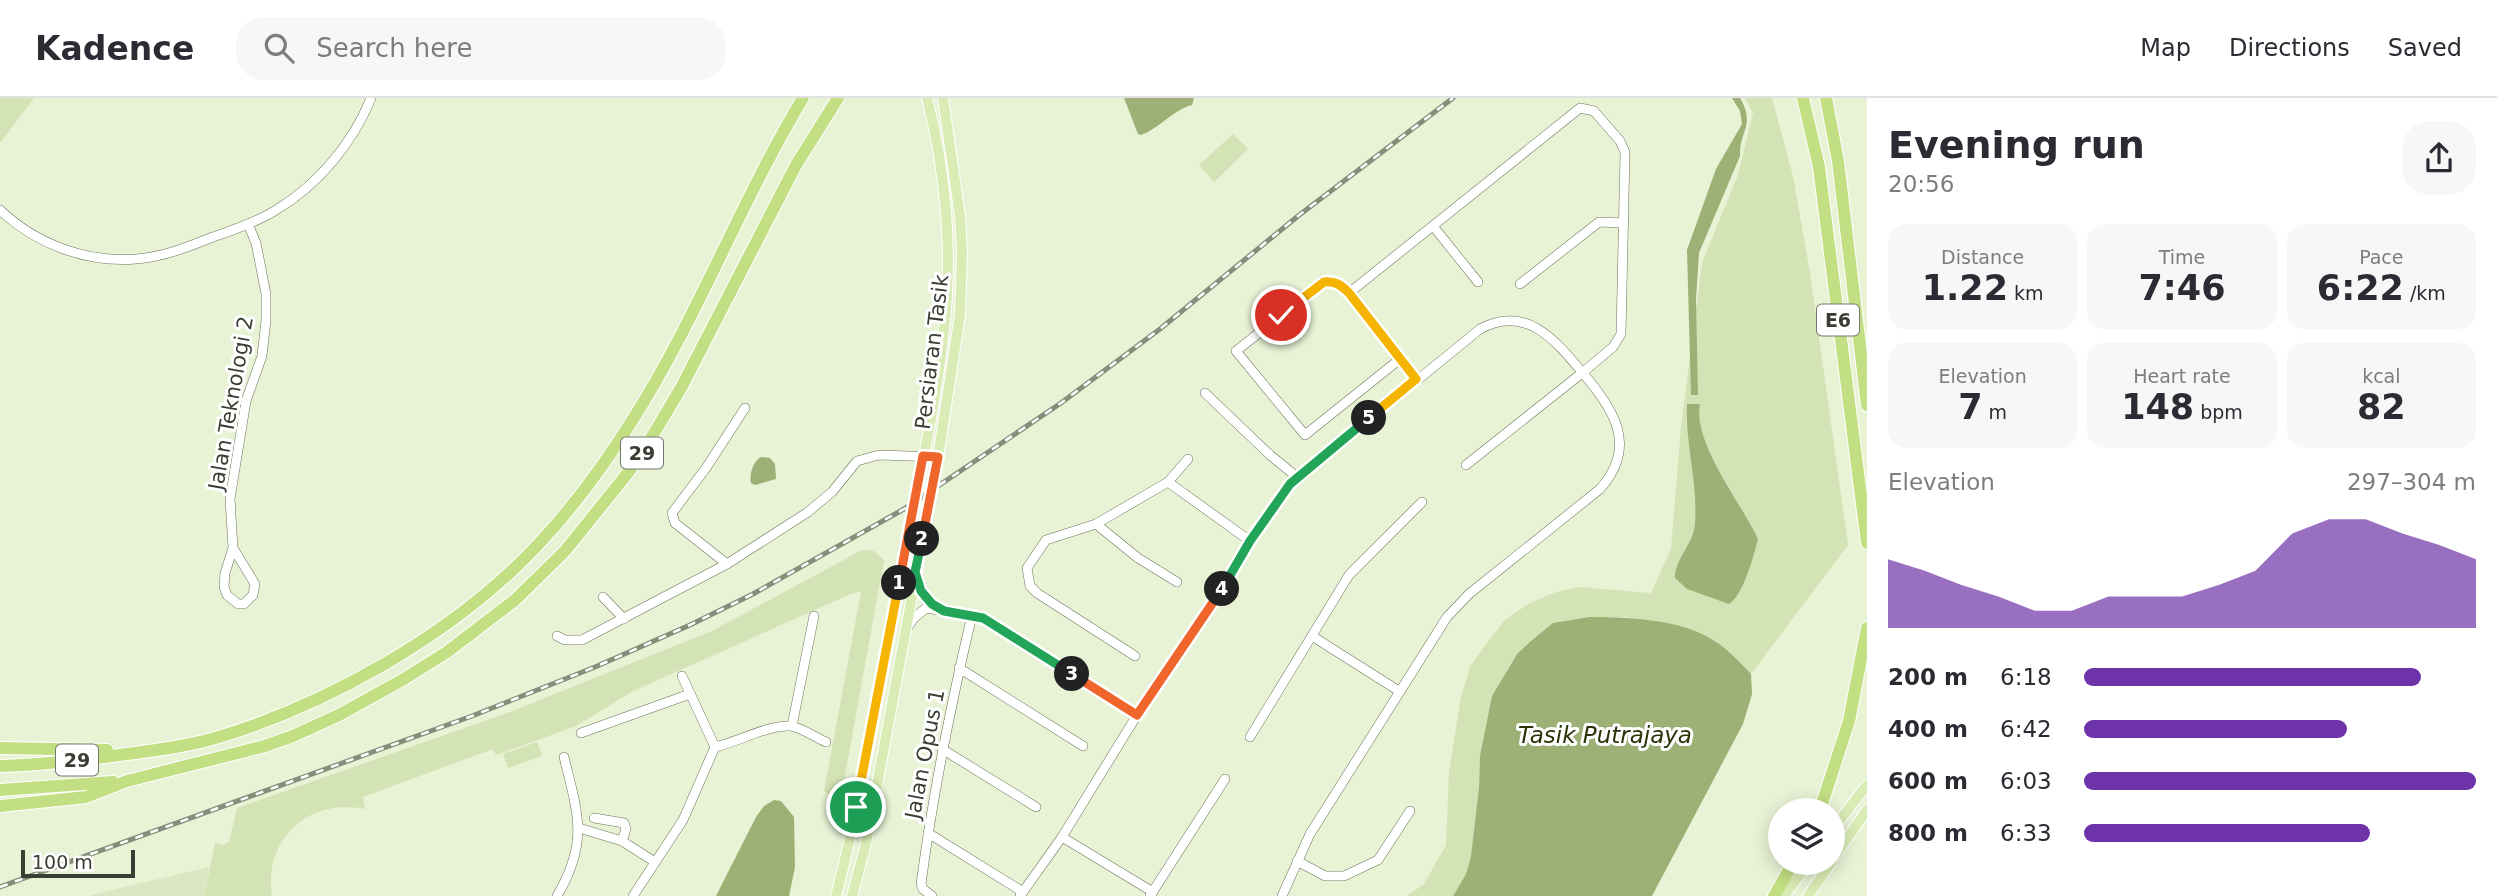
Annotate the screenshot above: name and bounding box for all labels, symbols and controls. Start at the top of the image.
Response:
search box [236,17,726,80]
text: Kadence [35,29,194,68]
icon: search [260,29,298,67]
text: Search here [316,33,472,63]
text: Map [2140,34,2191,62]
text: Directions [2229,34,2350,62]
text: Saved [2388,34,2462,62]
button: share [2402,121,2476,195]
text: Evening run [1888,123,2145,167]
text: 20:56 [1888,171,1954,197]
text: Distance [1941,246,2024,268]
text: Time [2159,246,2205,268]
text: Pace [2359,246,2404,268]
text: 1.22 [1922,268,2008,308]
text: 7:46 [2138,268,2226,308]
text: 6:22 [2317,268,2404,308]
street label: Persiaran Tasik [911,272,954,431]
text: km [2008,282,2044,304]
text: /km [2404,282,2446,304]
pin [1251,285,1311,345]
icon: check [1262,296,1300,334]
road number: E6 [1817,304,1859,336]
street label: Jalan Teknologi 2 [204,314,258,494]
text: Elevation [1939,365,2027,387]
text: Heart rate [2133,365,2231,387]
text: kcal [2362,365,2401,387]
text: 7 [1958,387,1983,427]
text: 148 [2121,387,2194,427]
text: 82 [2357,387,2406,427]
pin: 5 [1352,400,1386,436]
text: m [1983,401,2007,423]
text: bpm [2194,401,2243,423]
text: 5 [1362,406,1375,428]
road number: 29 [621,438,663,468]
text: Elevation [1888,469,1995,495]
text: 297–304 m [2347,469,2476,495]
pin: 2 [904,522,940,556]
text: 2 [915,527,928,549]
pin: 1 [881,566,916,601]
text: 1 [892,571,905,593]
pin: 4 [1204,572,1240,606]
text: 4 [1215,577,1228,599]
pin: 3 [1054,656,1090,692]
text: 3 [1065,662,1078,684]
text: 200 m [1888,664,1968,690]
text: 6:18 [2000,664,2052,690]
street label: Jalan Opus 1 [900,687,949,823]
text: 400 m [1888,716,1968,742]
text: 6:42 [2000,716,2052,742]
water label: Tasik Putrajaya [1518,722,1692,748]
road number: 29 [56,744,98,776]
text: 600 m [1888,768,1968,794]
text: 6:03 [2000,768,2052,794]
pin [826,777,886,837]
icon: arrive [837,788,875,826]
map controls [1768,798,1845,875]
button: layers [1768,798,1845,875]
text: 800 m [1888,820,1968,846]
text: 6:33 [2000,820,2052,846]
scale bar [21,847,135,879]
text: 100 m [32,851,93,873]

